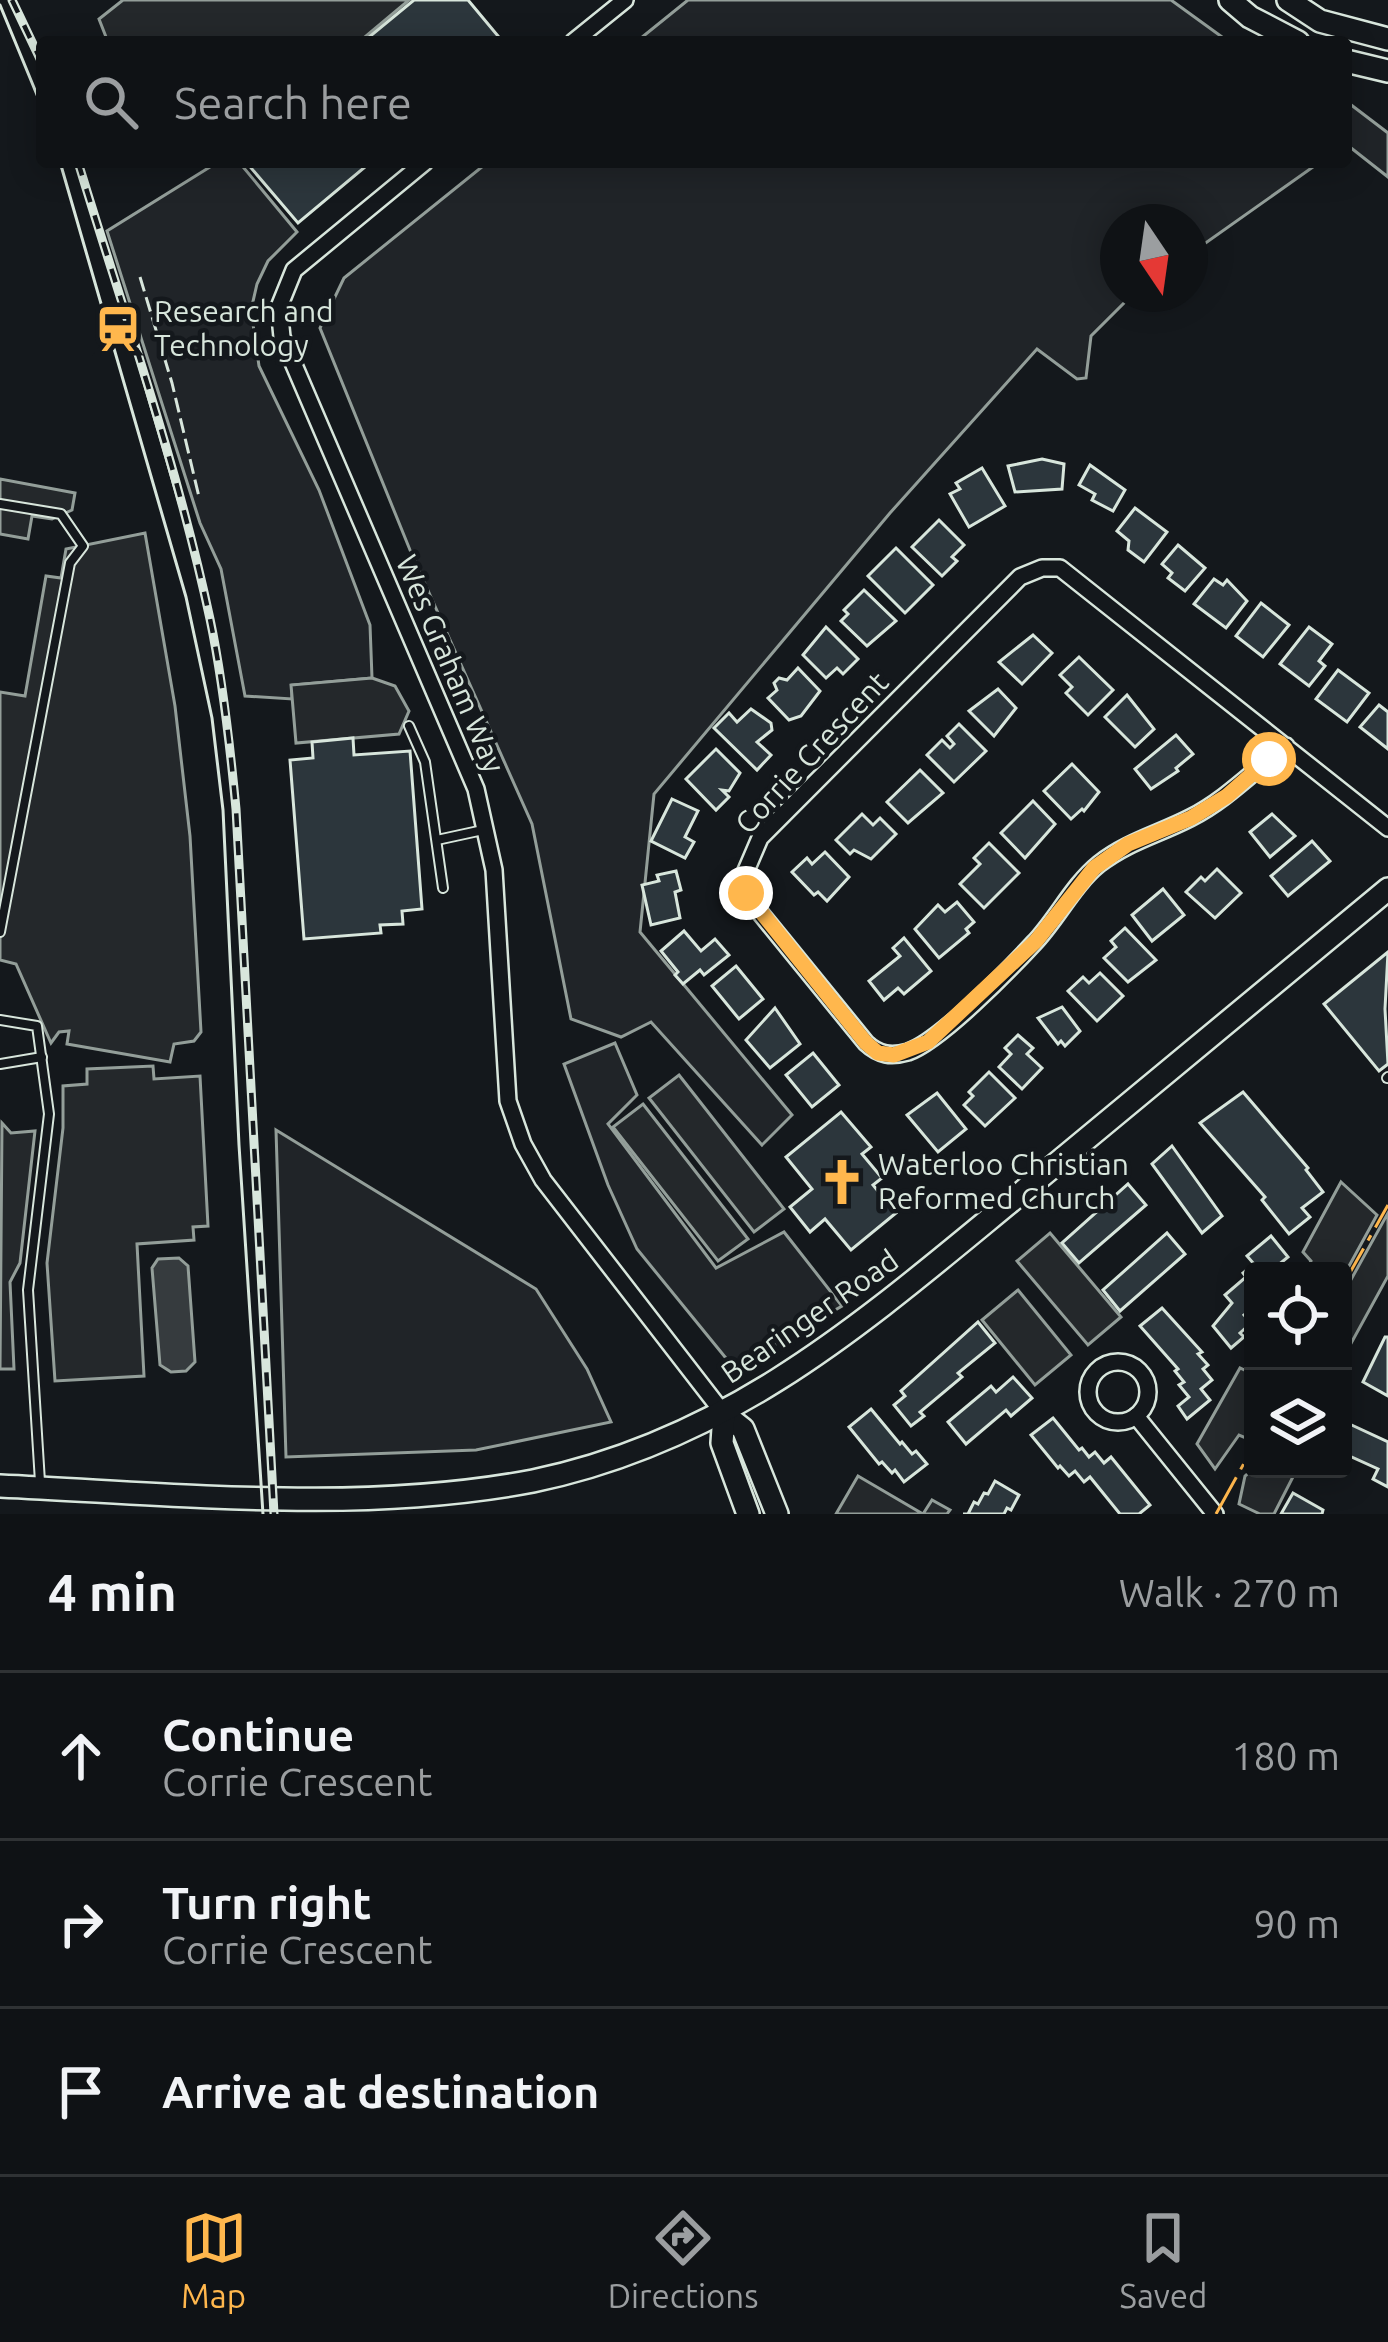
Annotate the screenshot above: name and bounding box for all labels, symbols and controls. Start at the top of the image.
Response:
search box [36,36,1352,168]
icon: search [78,69,144,135]
text: Search here [174,77,412,128]
north arrow [1100,204,1208,312]
place label: Research and Technology [154,294,334,362]
station icon: Research and Technology [93,304,143,354]
street label: Wes Graham Way [390,550,512,777]
street label: Corrie Crescent [728,665,895,840]
route start [1242,732,1296,786]
route end [719,866,773,920]
place label: Waterloo Christian Reformed Church [878,1147,1129,1215]
church icon: Waterloo Christian Reformed Church [817,1157,867,1207]
street label: Bearinger Road [714,1243,904,1390]
map controls [1244,1262,1352,1478]
button: locate [1244,1262,1352,1370]
button: layers [1244,1370,1352,1478]
text: 4 min [48,1563,177,1621]
text: Walk · 270 m [1119,1571,1340,1614]
text: Continue [162,1709,354,1760]
icon: ahead [48,1723,114,1789]
text: 180 m [1231,1734,1340,1777]
text: Corrie Crescent [162,1760,432,1803]
text: Turn right [162,1877,371,1928]
icon: right [48,1891,114,1957]
text: 90 m [1253,1902,1340,1945]
text: Corrie Crescent [162,1928,432,1971]
icon: arrive [48,2059,114,2125]
text: Arrive at destination [162,2066,599,2117]
tab: Map [181,2205,247,2314]
tab: Directions [608,2205,758,2314]
tab: Saved [1120,2205,1207,2314]

